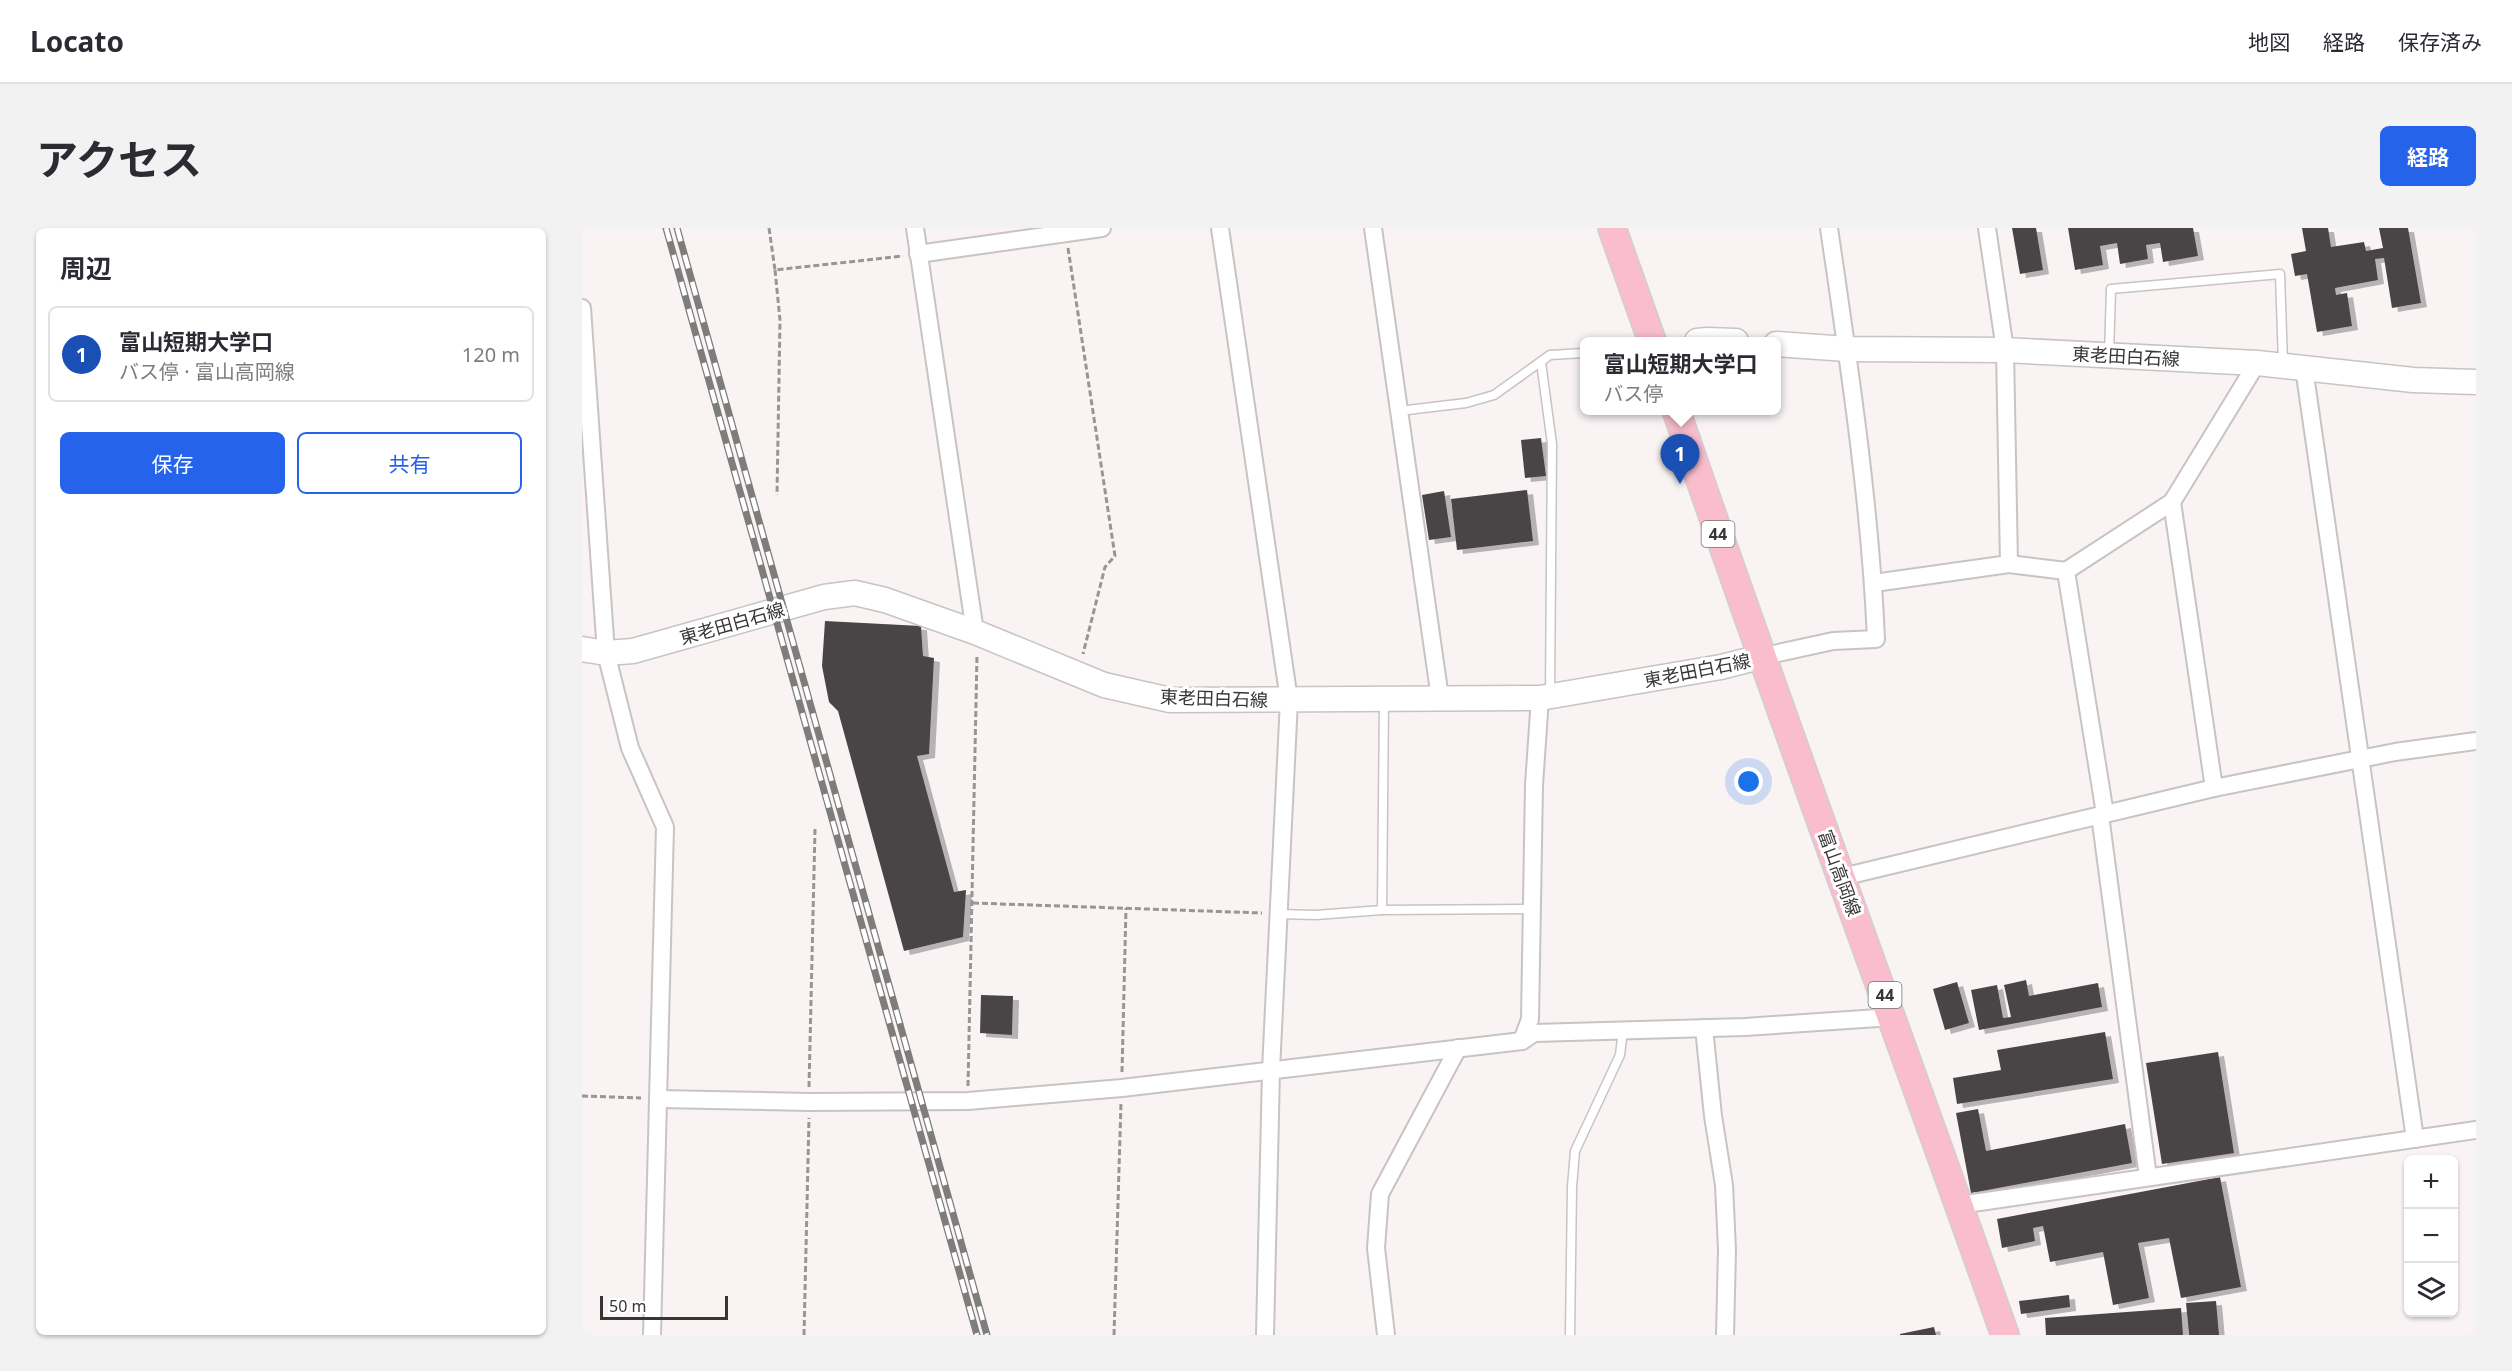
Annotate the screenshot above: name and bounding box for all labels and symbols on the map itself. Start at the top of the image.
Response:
street label: 東老田白石線 [2071,341,2181,371]
pin: 1 [1660,434,1700,484]
road number: 44 [1702,521,1734,547]
street label: 東老田白石線 [677,597,787,649]
street label: 東老田白石線 [1642,648,1752,692]
street label: 東老田白石線 [1160,684,1268,712]
your location [1734,767,1763,796]
street label: 富山高岡線 [1813,827,1867,919]
road number: 44 [1868,982,1902,1008]
scale bar [600,1293,728,1320]

